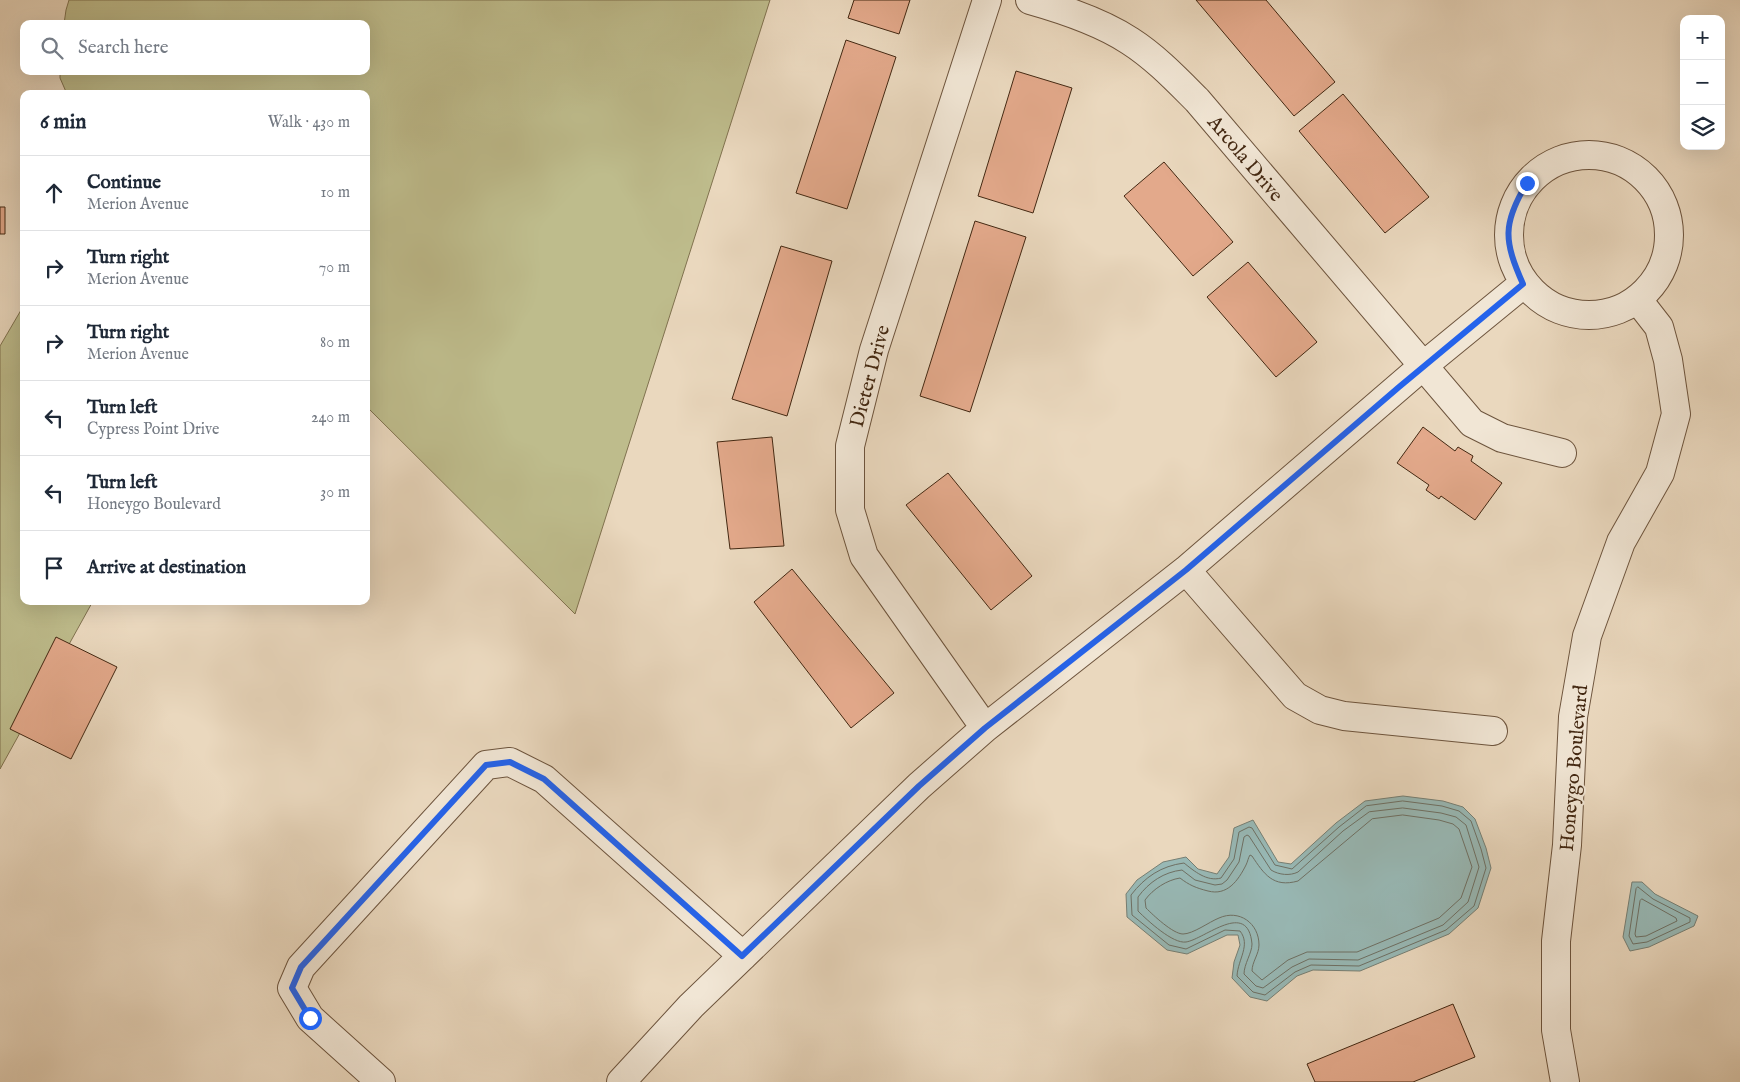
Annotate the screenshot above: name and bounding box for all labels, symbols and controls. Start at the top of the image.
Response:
map controls [1680,15,1725,150]
button: + [1680,15,1725,60]
search box [20,20,370,75]
icon: search [38,34,66,62]
text: Search here [78,36,169,60]
button: − [1680,60,1725,105]
button: layers [1680,105,1725,150]
text: 6 min [40,109,86,136]
street label: Arcola Drive [1201,110,1288,207]
text: Walk · 430 m [268,113,350,133]
text: Continue [87,171,161,195]
route end [1516,172,1539,195]
icon: ahead [40,179,68,207]
text: 10 m [320,183,350,203]
text: Merion Avenue [87,195,189,215]
text: Turn right [87,246,169,270]
icon: right [40,254,68,282]
text: 70 m [319,258,350,278]
text: Merion Avenue [87,270,189,290]
text: Turn right [87,321,169,345]
street label: Dieter Drive [845,323,896,430]
icon: right [40,329,68,357]
text: 80 m [320,333,350,353]
text: Merion Avenue [87,345,189,365]
text: Turn left [87,396,158,420]
icon: left [40,404,68,432]
text: 240 m [311,408,350,428]
text: Cypress Point Drive [87,420,219,440]
text: Turn left [87,471,158,495]
icon: left [40,479,68,507]
text: 30 m [320,483,350,503]
text: Honeygo Boulevard [87,495,221,515]
icon: arrive [40,554,68,582]
text: Arrive at destination [87,556,246,580]
street label: Honeygo Boulevard [1555,683,1594,852]
route start [299,1007,322,1030]

